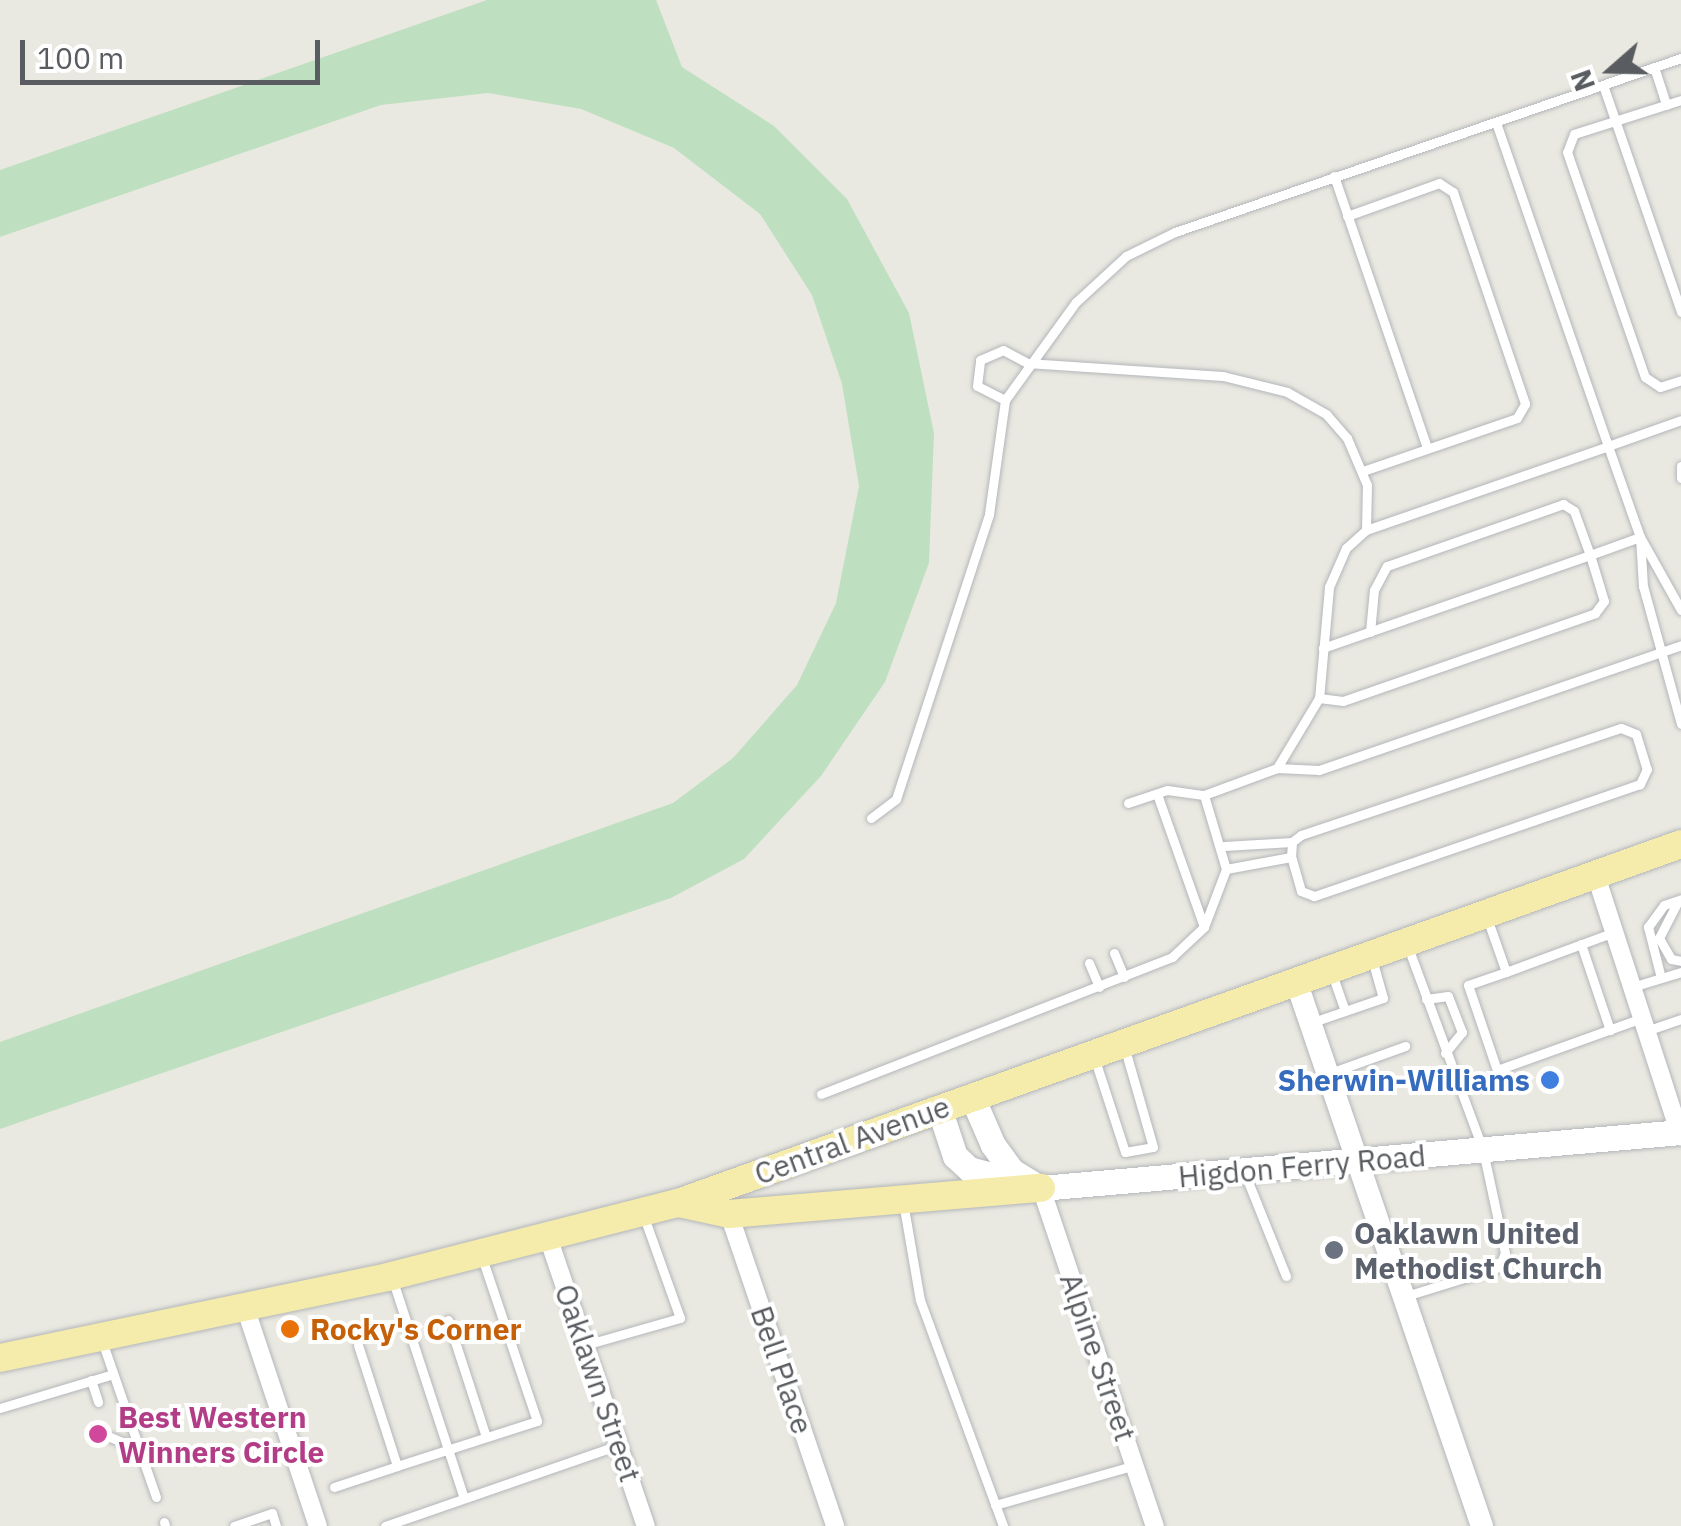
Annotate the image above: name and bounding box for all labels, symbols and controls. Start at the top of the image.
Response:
scale bar [25,20,325,82]
north arrow [1561,20,1661,120]
text: 100 m [37,38,124,77]
text: N [1561,65,1603,96]
place label: Sherwin-Williams [1277,1062,1530,1098]
marker: Sherwin-Williams [1539,1069,1561,1091]
street label: Central Avenue [750,1088,954,1192]
street label: Higdon Ferry Road [1177,1137,1427,1195]
place label: Oaklawn United Methodist Church [1354,1215,1603,1286]
marker: Oaklawn United Methodist Church [1323,1239,1345,1261]
street label: Alpine Street [1052,1268,1144,1446]
street label: Oaklawn Street [547,1279,649,1487]
street label: Bell Place [743,1301,821,1439]
place label: Rocky's Corner [310,1311,522,1347]
marker: Rocky's Corner [279,1318,301,1340]
place label: Best Western Winners Circle [118,1399,324,1470]
marker: Best Western Winners Circle [87,1423,109,1445]

